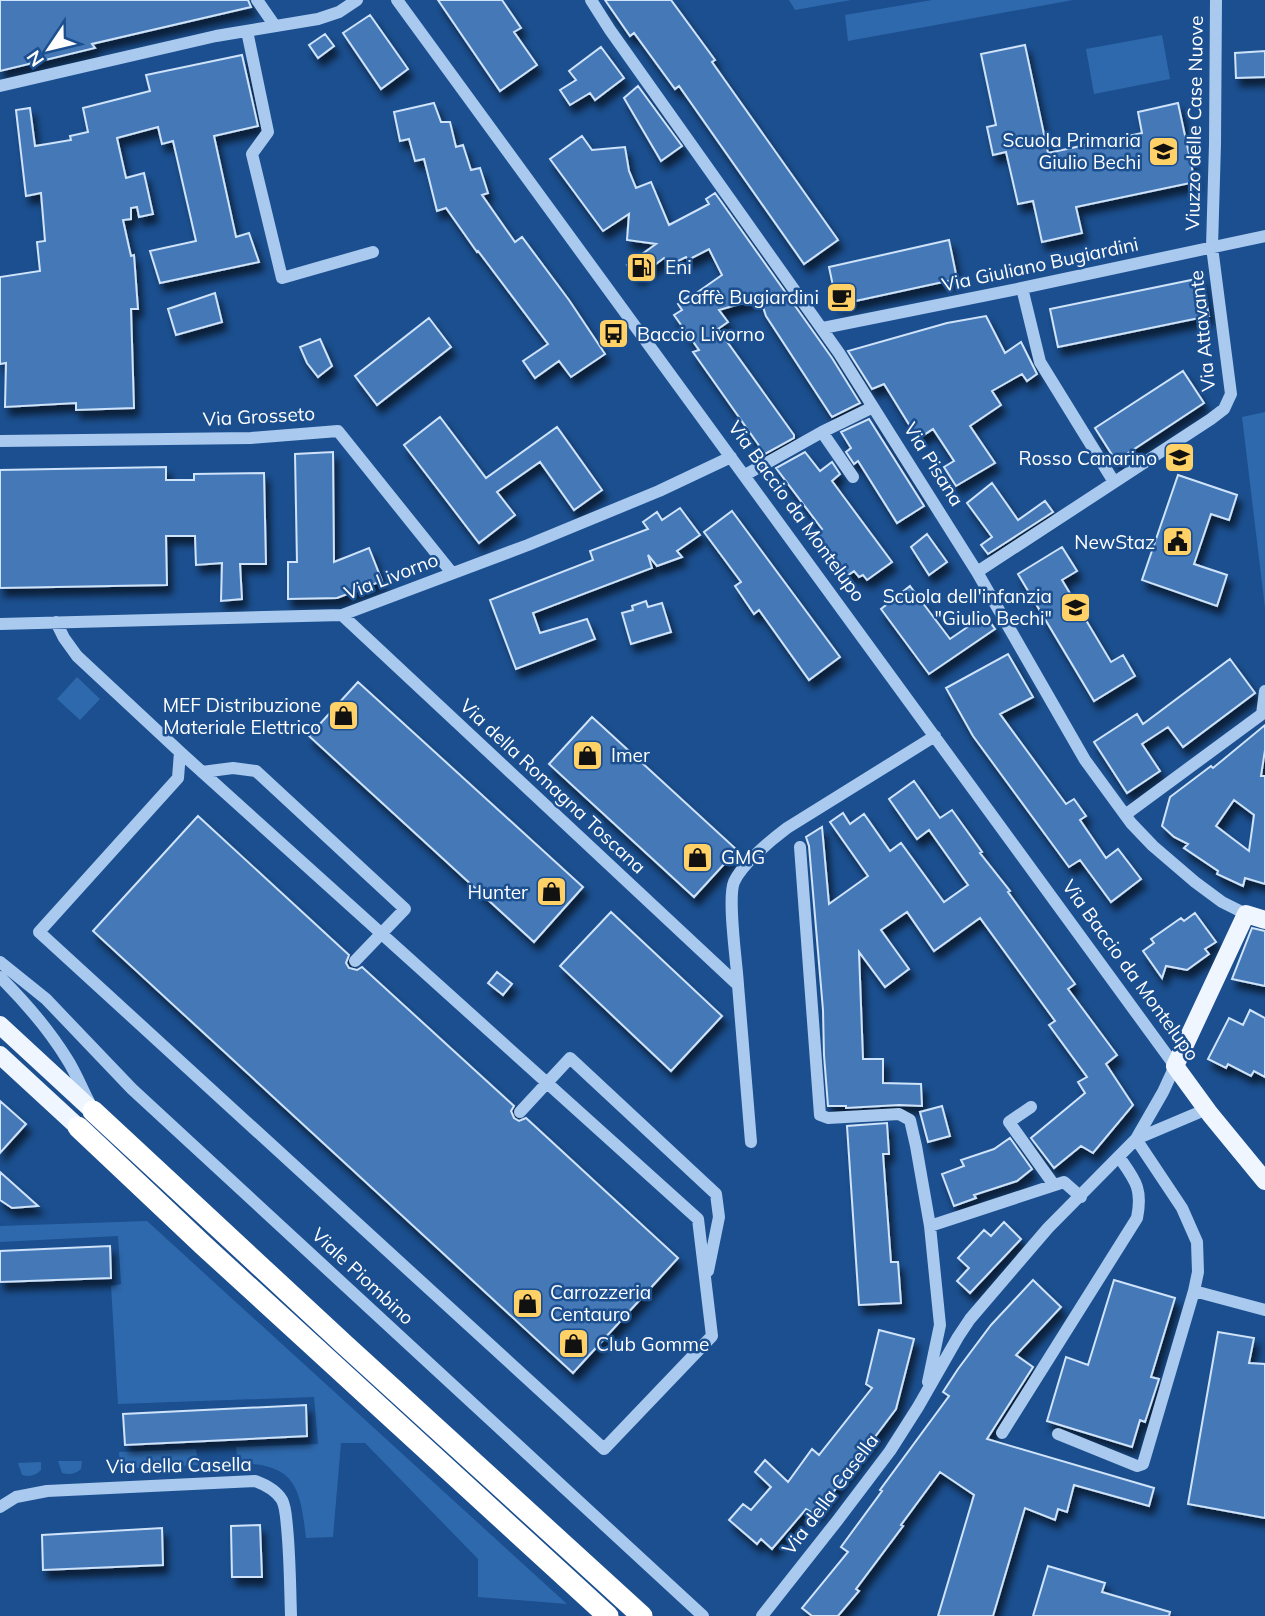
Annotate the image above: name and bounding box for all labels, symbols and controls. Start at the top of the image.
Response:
north arrow [14,14,84,84]
street label: Viuzzo delle Case Nuove [1180,15,1208,231]
text: N [21,46,49,72]
place label: Scuola Primaria Giulio Bechi [1003,128,1141,174]
school or university icon: Scuola Primaria Giulio Bechi [1147,134,1181,168]
street label: Via Giuliano Bugiardini [939,231,1141,297]
fuel station icon: Eni [625,250,659,284]
place label: Eni [665,255,692,279]
street label: Via Attavante [1184,269,1220,393]
cafe icon: Caffè Bugiardini [825,280,859,314]
place label: Caffè Bugiardini [678,285,819,309]
bus stop icon: Baccio Livorno [597,317,631,351]
place label: Baccio Livorno [637,322,765,346]
street label: Via Grosseto [202,401,316,431]
street label: Via Baccio da Montelupo [723,416,871,606]
street label: Via Pisana [899,418,969,510]
school or university icon: Rosso Canarino [1163,441,1197,475]
place label: Rosso Canarino [1019,446,1157,470]
public building icon: NewStaz [1161,525,1195,559]
place label: NewStaz [1074,530,1155,554]
street label: Via Livorno [341,547,441,605]
place label: Scuola dell'infanzia "Giulio Bechi" [883,584,1052,630]
school or university icon: Scuola dell'infanzia "Giulio Bechi" [1058,590,1092,624]
place label: MEF Distribuzione Materiale Elettrico [163,693,321,739]
street label: Via della Romagna Toscana [455,693,651,879]
shop icon: MEF Distribuzione Materiale Elettrico [327,699,361,733]
shop icon: Imer [571,738,605,772]
place label: Imer [611,743,650,767]
shop icon: GMG [681,840,715,874]
place label: GMG [721,845,765,869]
shop icon: Hunter [534,875,568,909]
street label: Via Baccio da Montelupo [1057,875,1205,1065]
place label: Hunter [468,880,528,904]
street label: Viale Piombino [307,1222,419,1330]
place label: Carrozzeria Centauro [550,1280,651,1326]
shop icon: Carrozzeria Centauro [510,1286,544,1320]
shop icon: Club Gomme [556,1327,590,1361]
place label: Club Gomme [596,1332,709,1356]
street label: Via della Casella [777,1429,883,1559]
street label: Via della Casella [106,1452,252,1478]

